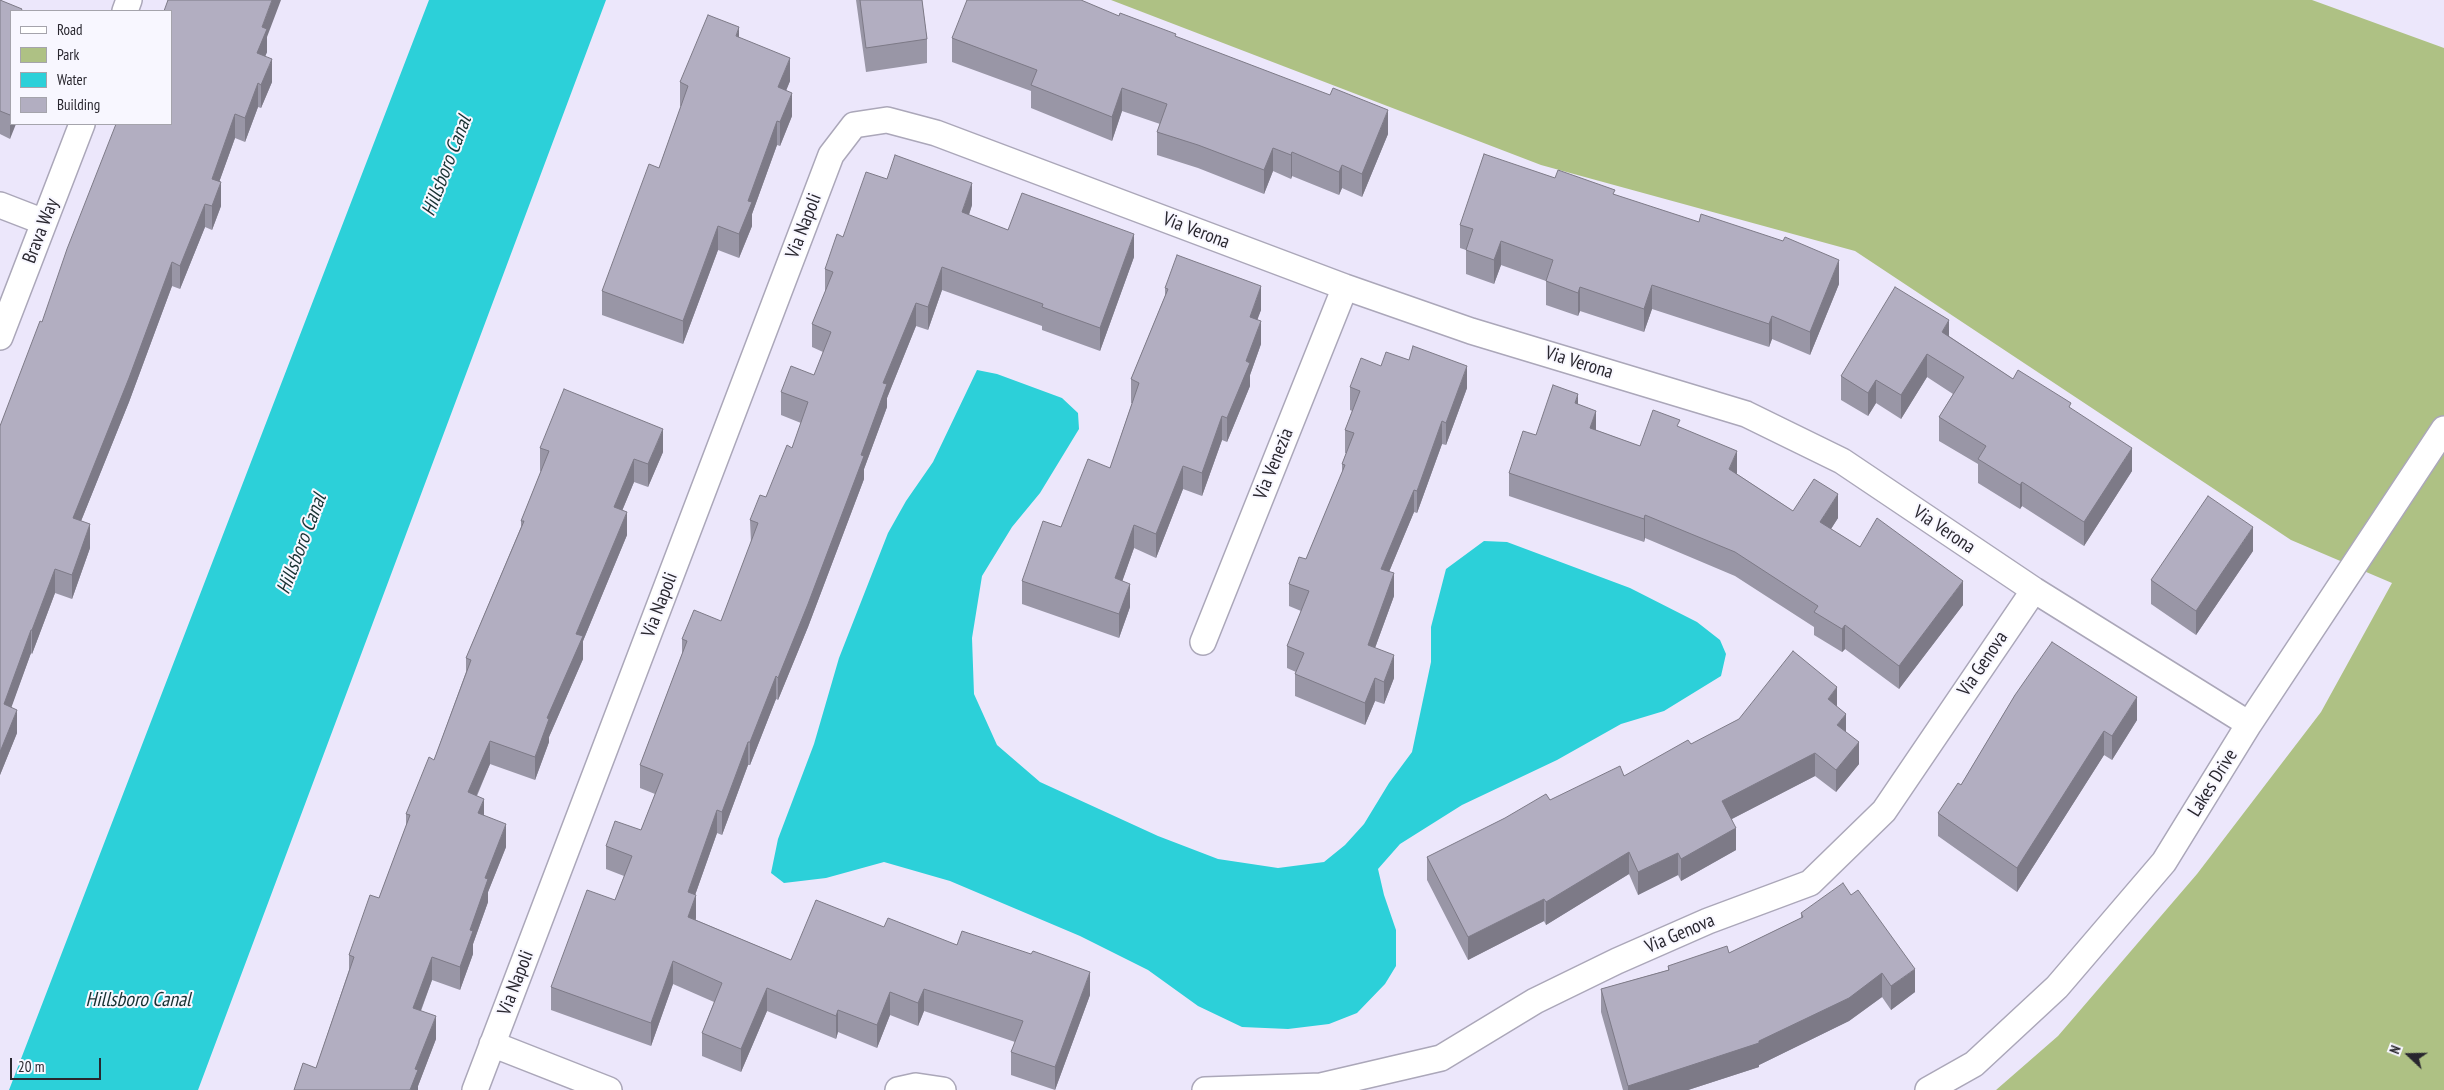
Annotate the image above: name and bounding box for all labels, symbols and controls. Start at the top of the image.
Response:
legend [10,10,172,125]
text: Road [57,20,83,39]
text: Park [57,45,79,64]
text: Water [57,70,87,89]
text: Building [57,95,100,114]
water label: Hillsboro Canal [417,113,477,219]
street label: Via Napoli [781,190,827,262]
street label: Brava Way [18,195,64,267]
street label: Via Verona [1159,208,1233,254]
street label: Via Verona [1542,342,1616,384]
street label: Via Venezia [1249,425,1299,503]
water label: Hillsboro Canal [272,491,332,597]
street label: Via Verona [1909,501,1979,559]
street label: Via Napoli [637,569,683,641]
street label: Via Genova [1953,627,2013,701]
street label: Lakes Drive [2183,745,2243,821]
street label: Via Genova [1642,909,1718,959]
street label: Via Napoli [493,947,539,1019]
water label: Hillsboro Canal [85,988,191,1012]
north arrow [2384,1030,2434,1080]
text: N [2385,1043,2405,1056]
scale bar [12,1048,104,1080]
text: 20 m [18,1057,44,1076]

